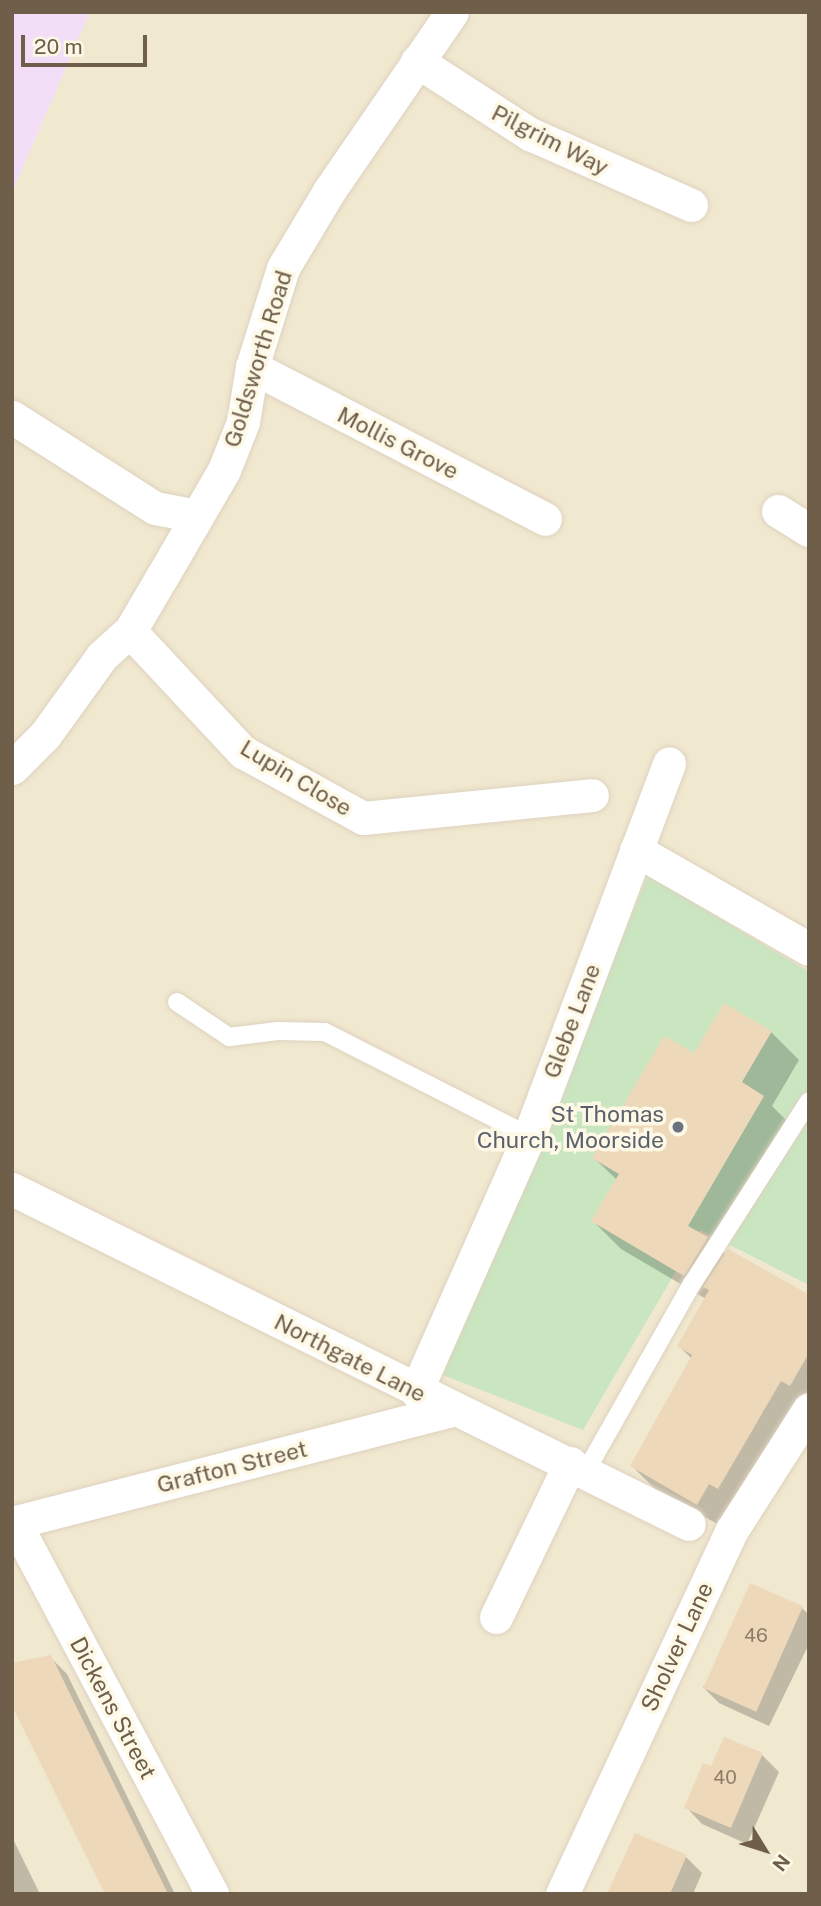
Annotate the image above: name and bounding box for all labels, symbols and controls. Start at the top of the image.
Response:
scale bar [24,21,150,65]
text: 20 m [34,34,83,59]
street label: Pilgrim Way [487,99,613,181]
street label: Goldsworth Road [218,267,298,451]
street label: Mollis Grove [333,401,463,485]
street label: Lupin Close [235,734,357,822]
street label: Glebe Lane [538,960,606,1082]
place label: St Thomas Church, Moorside [477,1100,664,1154]
marker: St Thomas Church, Moorside [670,1119,686,1135]
street label: Northgate Lane [270,1308,430,1408]
street label: Grafton Street [154,1435,310,1499]
street label: Sholver Lane [635,1578,719,1716]
house number: 46 [744,1625,768,1647]
street label: Dickens Street [64,1632,162,1784]
house number: 40 [713,1767,737,1789]
north arrow [730,1815,800,1885]
text: N [768,1850,795,1876]

